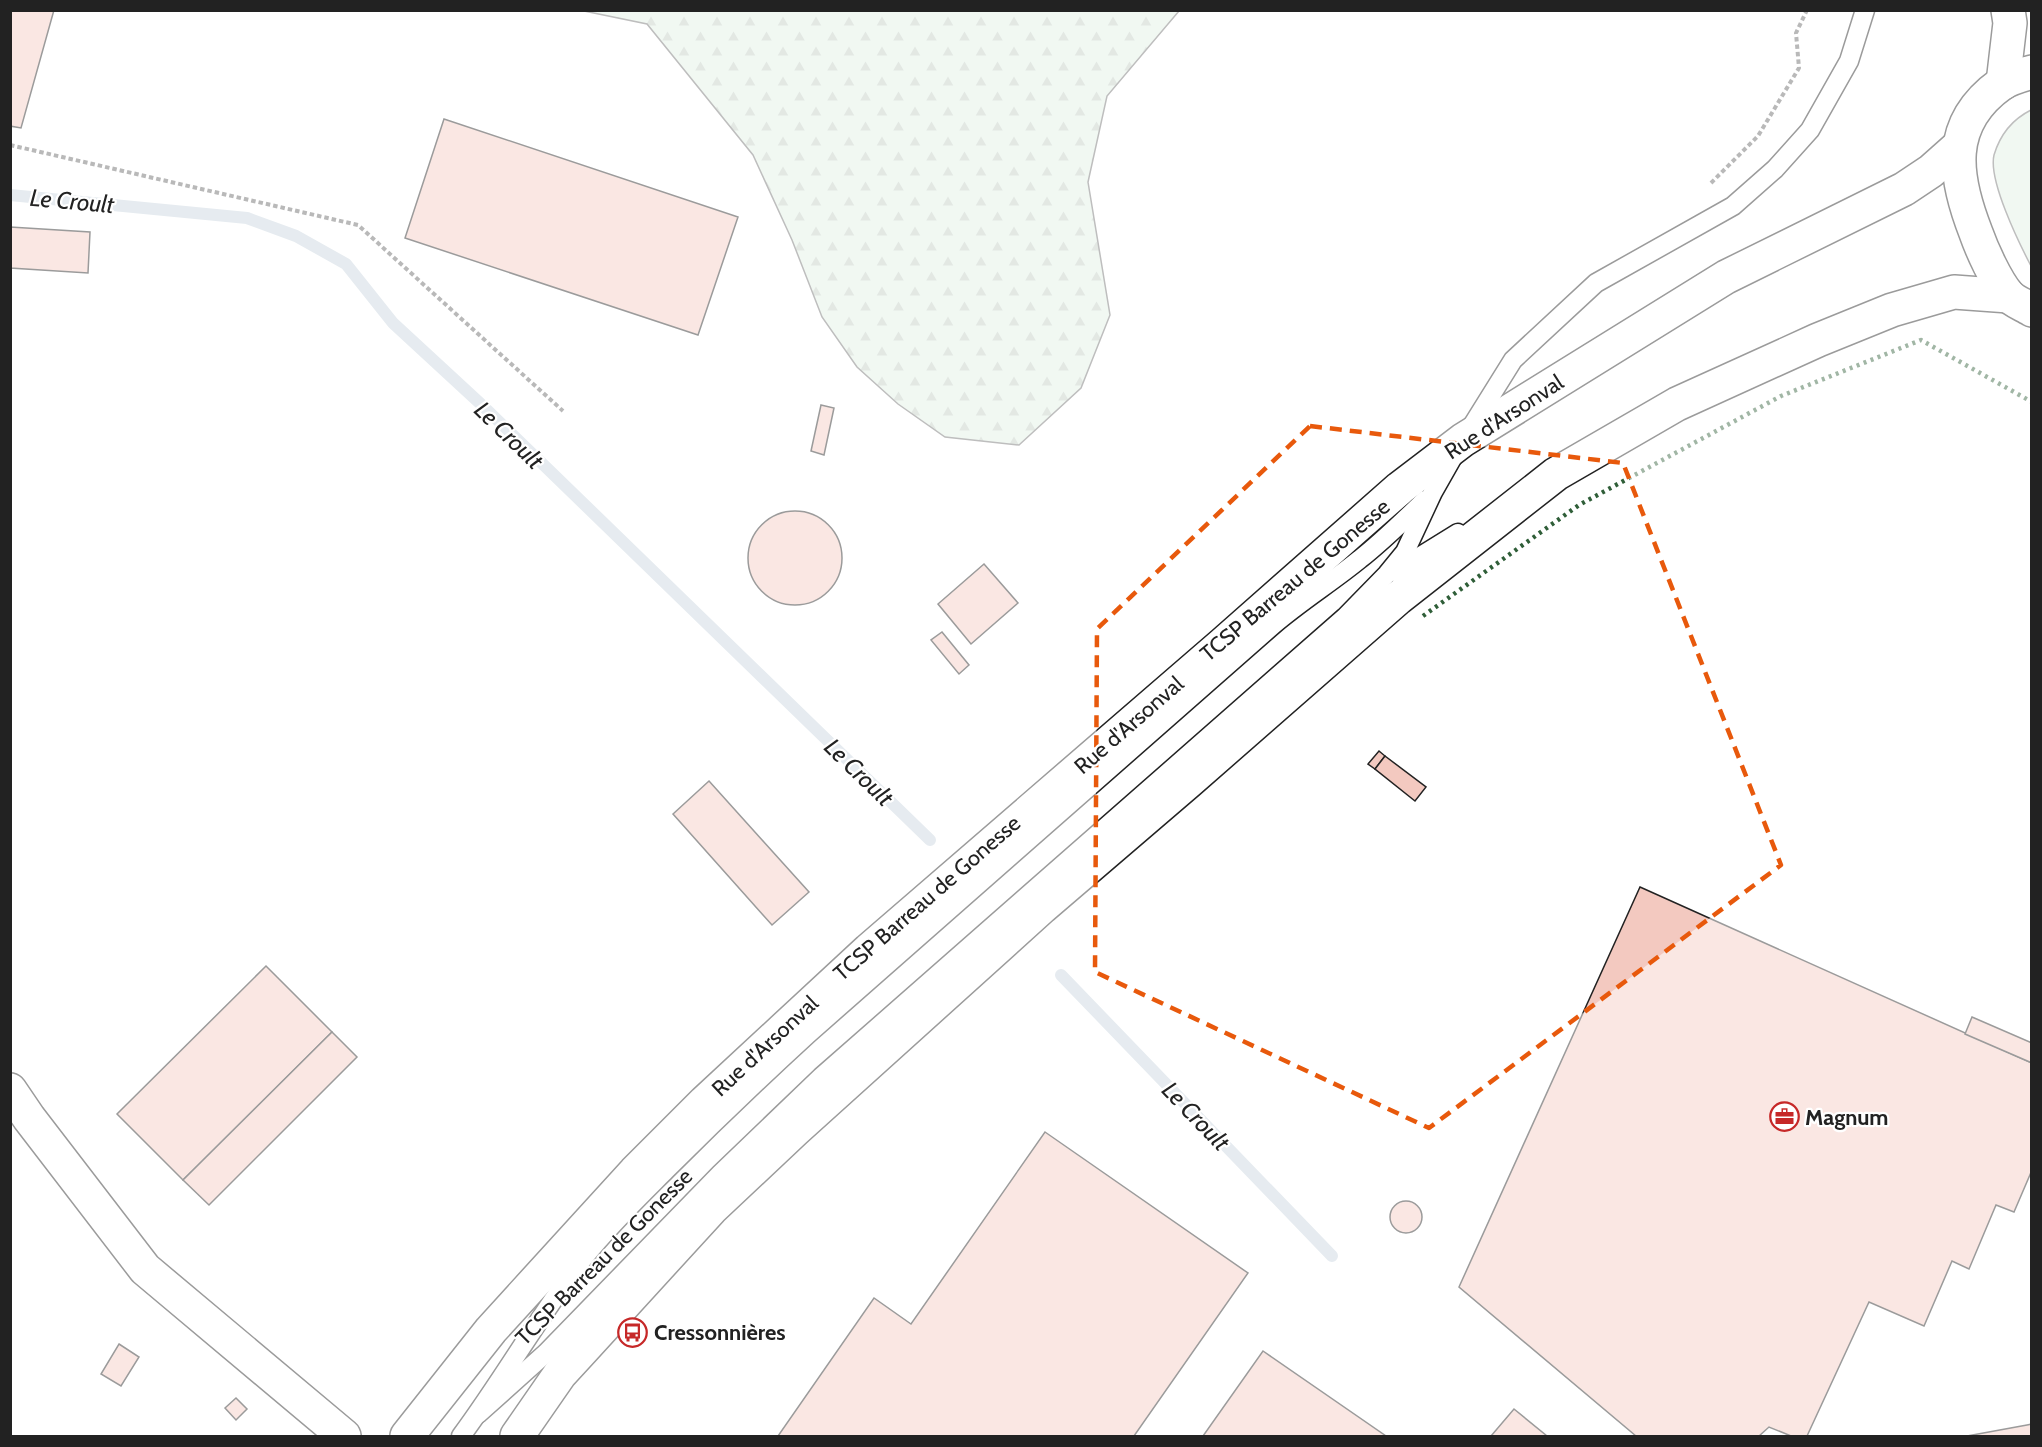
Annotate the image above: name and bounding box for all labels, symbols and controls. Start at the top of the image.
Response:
water label: Le Croult [29,183,116,219]
street label: Rue d'Arsonval [1440,368,1569,465]
water label: Le Croult [469,395,550,475]
street label: TCSP Barreau de Gonesse [1195,493,1395,667]
street label: Rue d'Arsonval [1069,670,1190,780]
water label: Le Croult [819,732,900,812]
street label: TCSP Barreau de Gonesse [828,809,1026,987]
street label: Rue d'Arsonval [706,989,825,1102]
water label: Le Croult [1156,1076,1236,1157]
office icon: Magnum [1768,1101,1800,1133]
place label: Magnum [1805,1104,1889,1131]
street label: TCSP Barreau de Gonesse [510,1163,698,1351]
bus stop icon: Cressonnières [617,1316,649,1348]
place label: Cressonnières [654,1319,786,1346]

